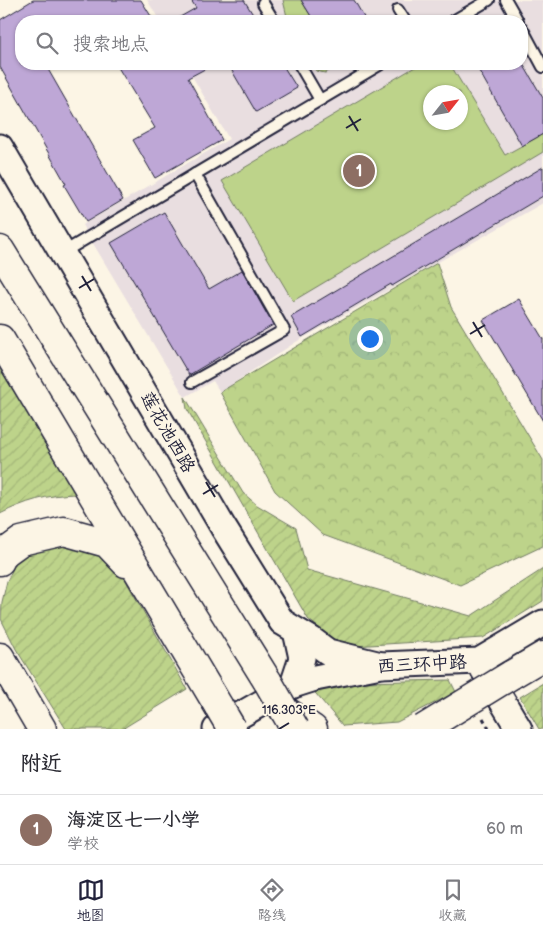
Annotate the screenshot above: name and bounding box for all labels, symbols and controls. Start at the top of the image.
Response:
search box [15,15,528,70]
icon: search [33,29,61,57]
text: 搜索地点 [73,33,149,56]
north arrow [423,85,468,130]
pin: 1 [343,152,375,190]
your location [357,326,383,352]
street label: 莲花池西路 [136,388,199,476]
street label: 西三环中路 [377,652,468,677]
text: 116.303°E [262,703,316,718]
text: 附近 [20,751,62,776]
text: 海淀区七一小学 [67,809,200,832]
text: 1 [33,820,39,839]
text: 60 m [486,820,523,839]
text: 学校 [67,835,99,854]
tab: 地图 [77,876,105,924]
tab: 路线 [258,876,286,924]
tab: 收藏 [439,876,467,924]

